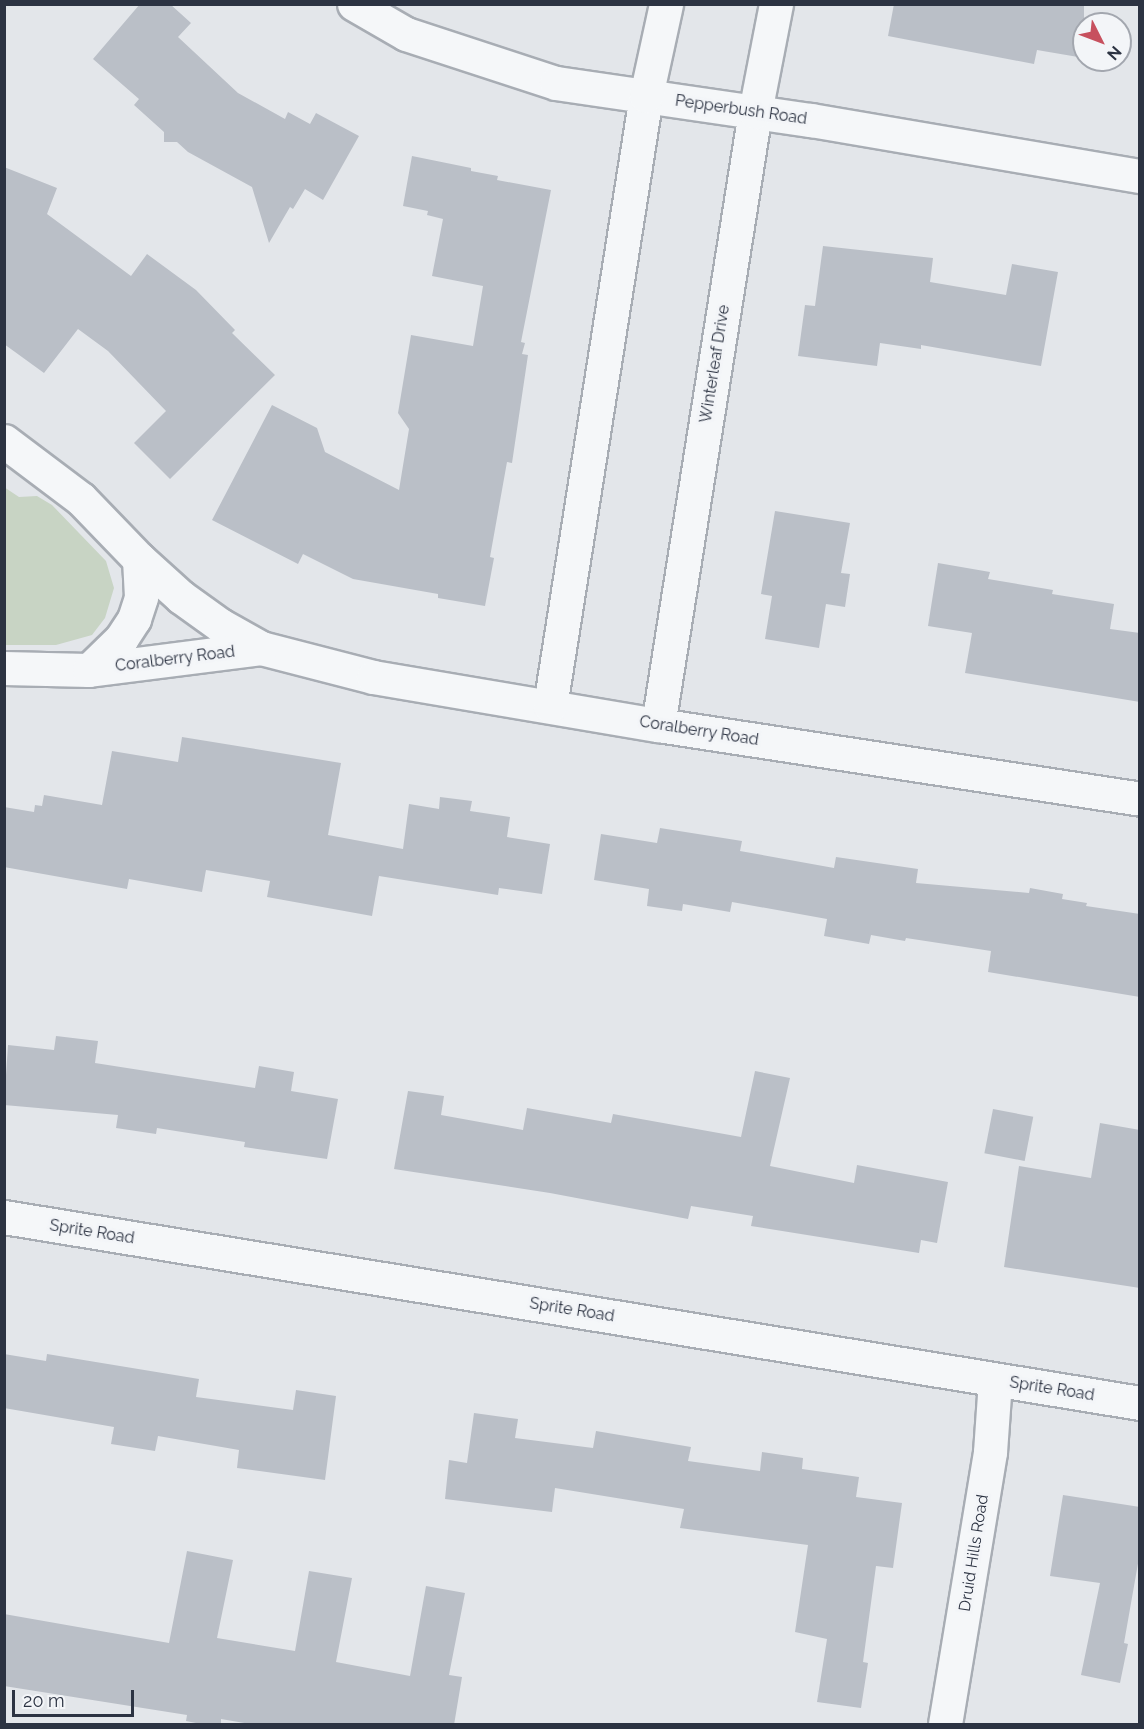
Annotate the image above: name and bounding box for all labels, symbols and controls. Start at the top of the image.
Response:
north arrow [1072,12,1132,72]
text: N [1103,42,1125,64]
street label: Pepperbush Road [674,91,808,129]
street label: Winterleaf Drive [696,303,734,425]
street label: Coralberry Road [114,642,236,676]
street label: Coralberry Road [638,712,760,750]
street label: Sprite Road [48,1216,136,1248]
street label: Sprite Road [528,1294,616,1326]
street label: Sprite Road [1008,1373,1096,1405]
street label: Druid Hills Road [955,1493,993,1613]
scale bar [15,1678,136,1716]
text: 20 m [23,1690,65,1711]

